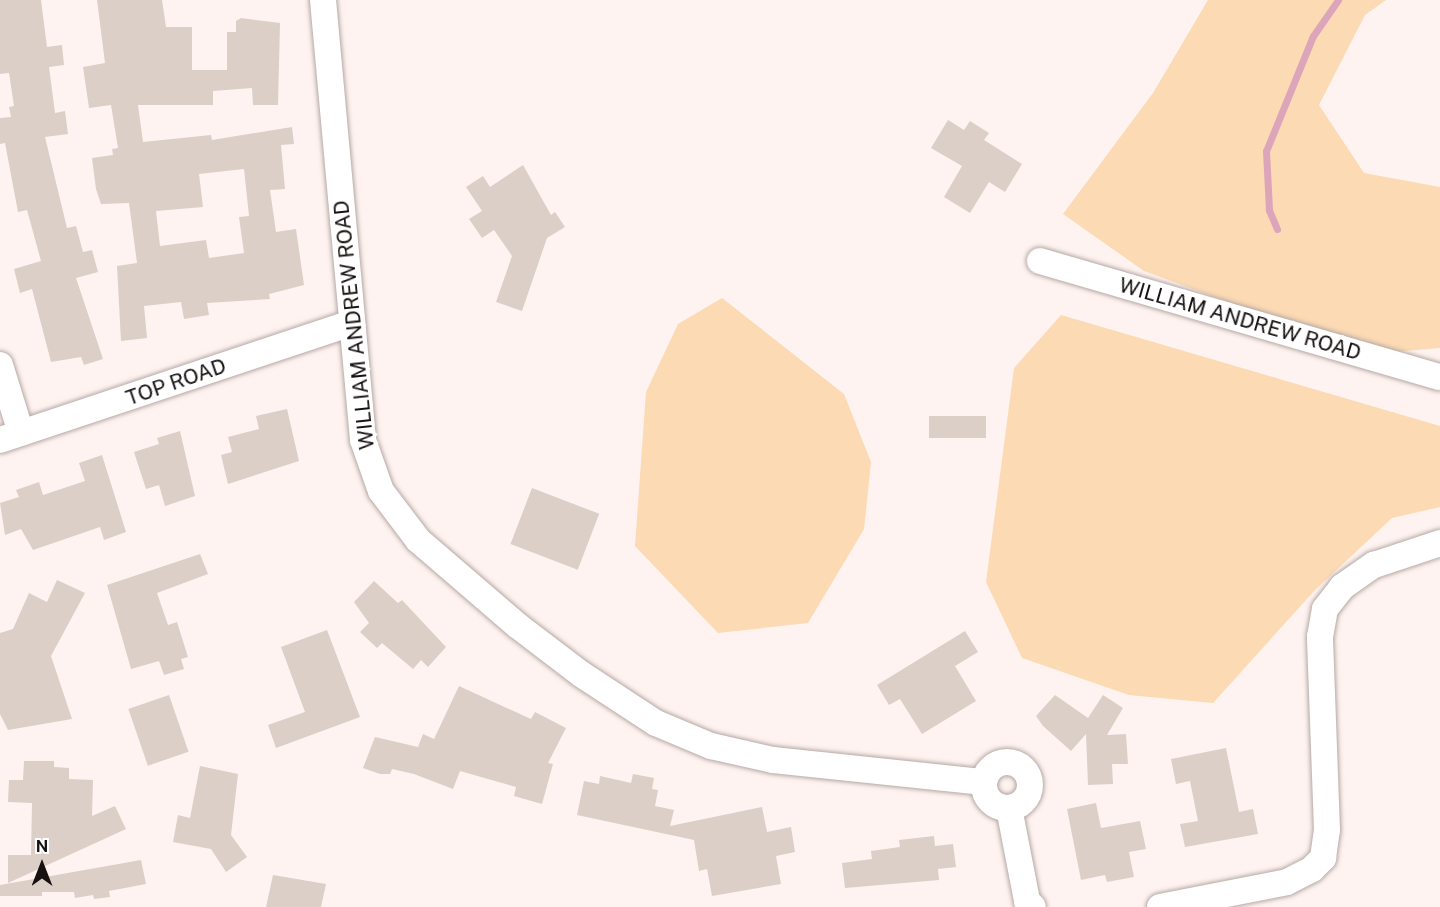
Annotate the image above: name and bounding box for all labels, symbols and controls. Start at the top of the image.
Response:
street label: WILLIAM ANDREW ROAD [328,199,380,451]
street label: WILLIAM ANDREW ROAD [1116,272,1364,366]
street label: TOP ROAD [123,353,229,411]
north arrow [12,835,72,895]
text: N [36,837,48,856]

